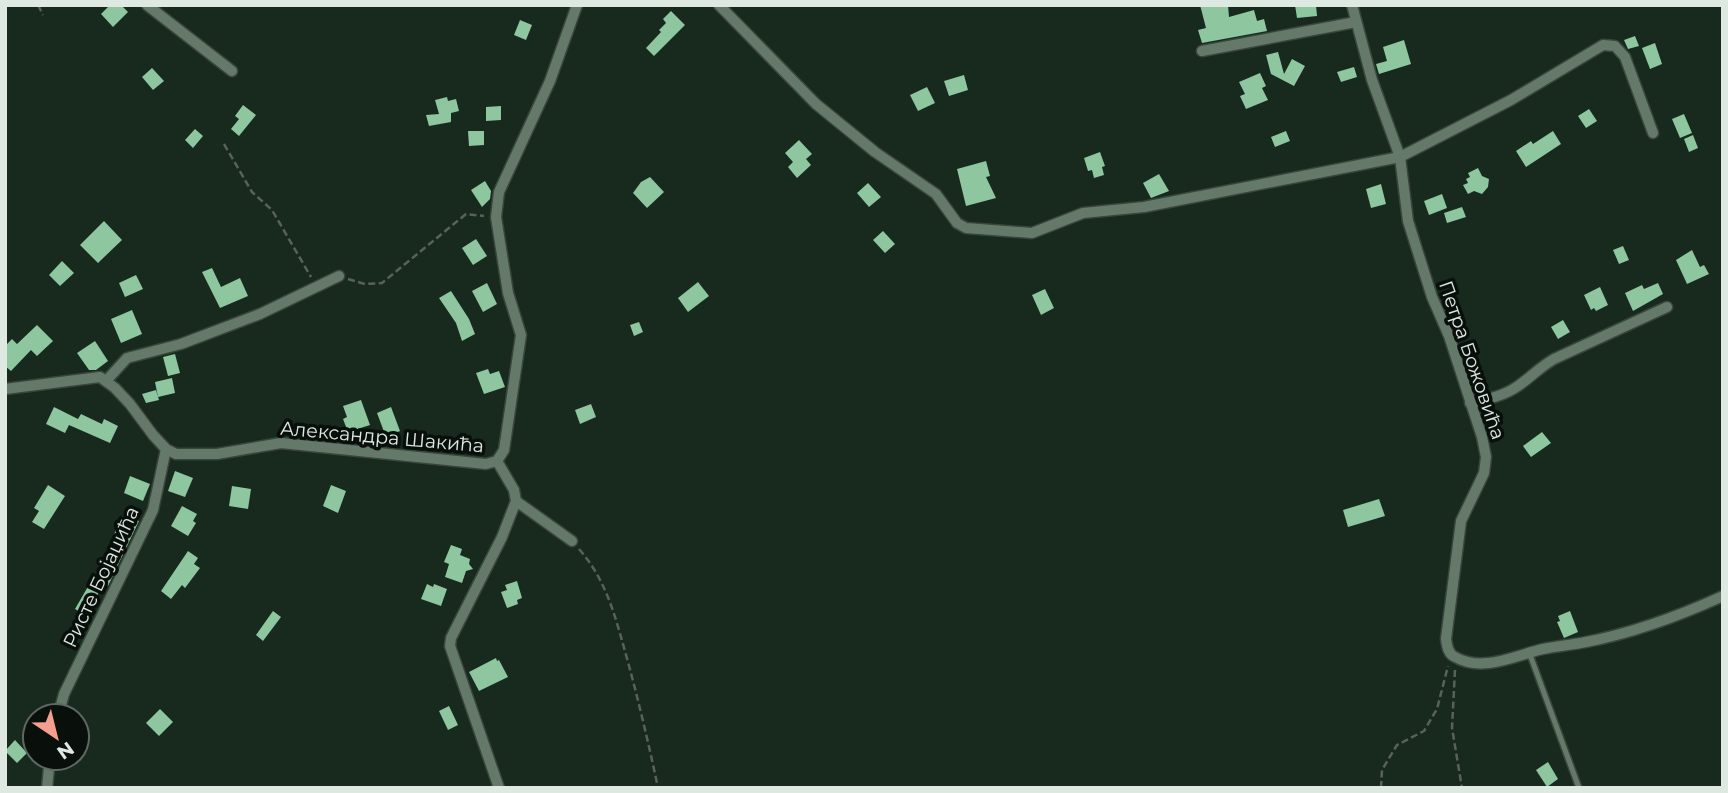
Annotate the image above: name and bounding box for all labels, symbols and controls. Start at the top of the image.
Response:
street label: Петра Божовића [1434,278,1510,442]
street label: Александра Шакића [279,417,485,457]
street label: Ристе Бојаџића [58,503,144,651]
north arrow [21,702,91,772]
text: N [53,737,78,764]

